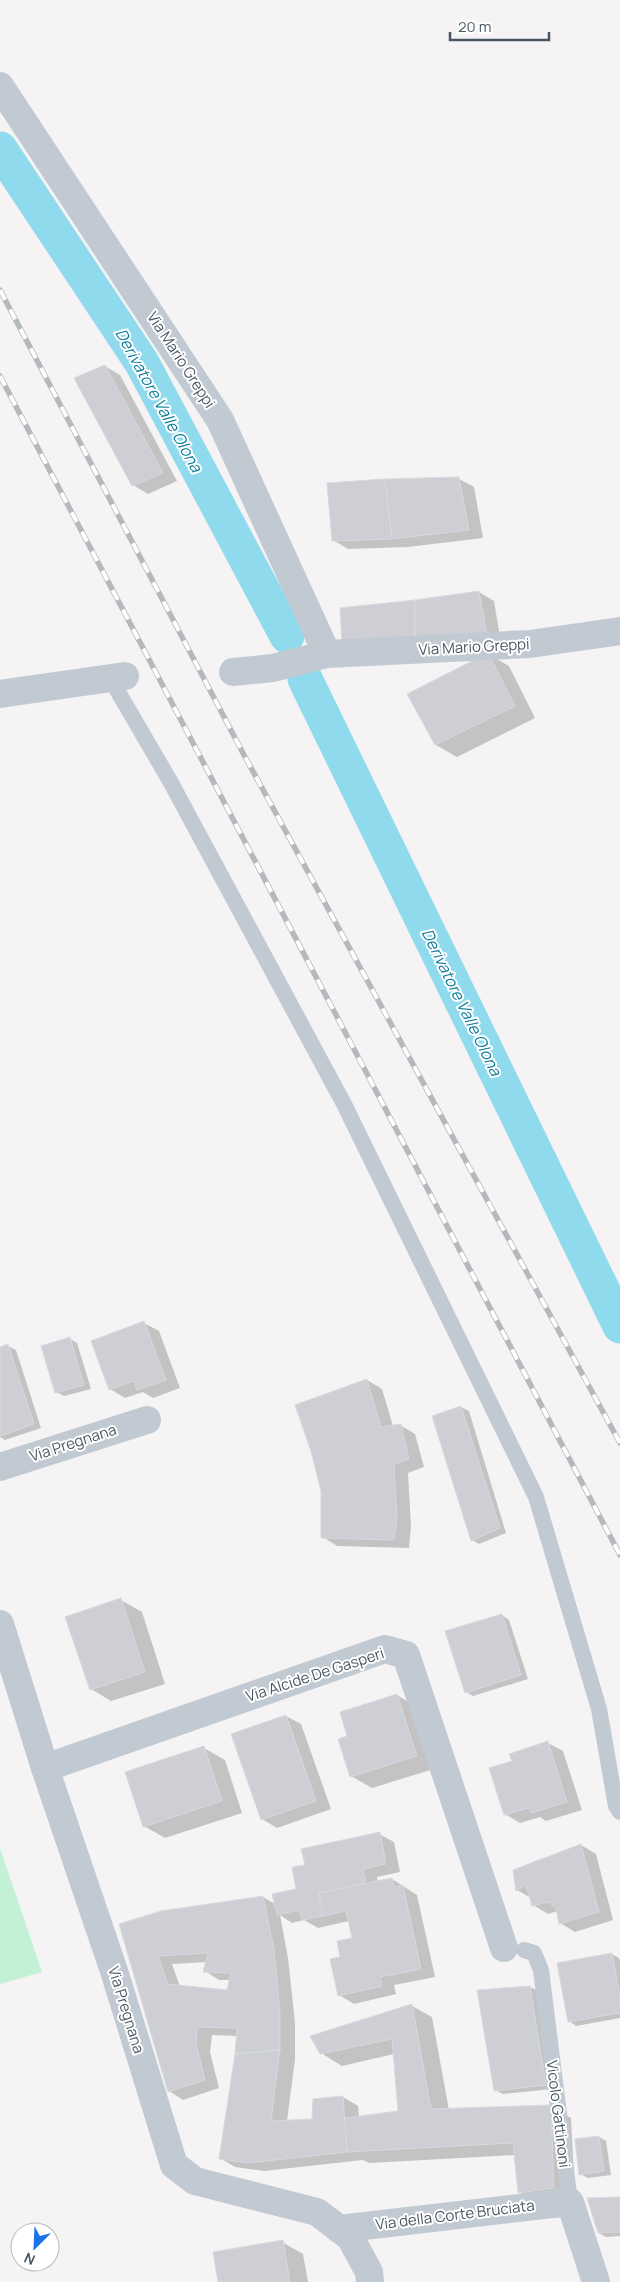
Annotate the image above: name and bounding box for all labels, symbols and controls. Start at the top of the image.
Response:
scale bar [450,10,549,42]
text: 20 m [458,16,491,37]
street label: Via Mario Greppi [142,307,220,412]
water label: Derivatore Valle Olona [110,324,208,477]
street label: Via Mario Greppi [418,633,530,660]
water label: Derivatore Valle Olona [417,925,508,1080]
street label: Via Pregnana [27,1419,119,1466]
street label: Via Alcide De Gasperi [243,1642,387,1707]
street label: Via Pregnana [103,1964,150,2056]
street label: Vicolo Gattinoni [541,2059,576,2169]
street label: Via della Corte Bruciata [374,2194,536,2235]
north arrow [10,2222,60,2272]
text: N [21,2249,38,2270]

